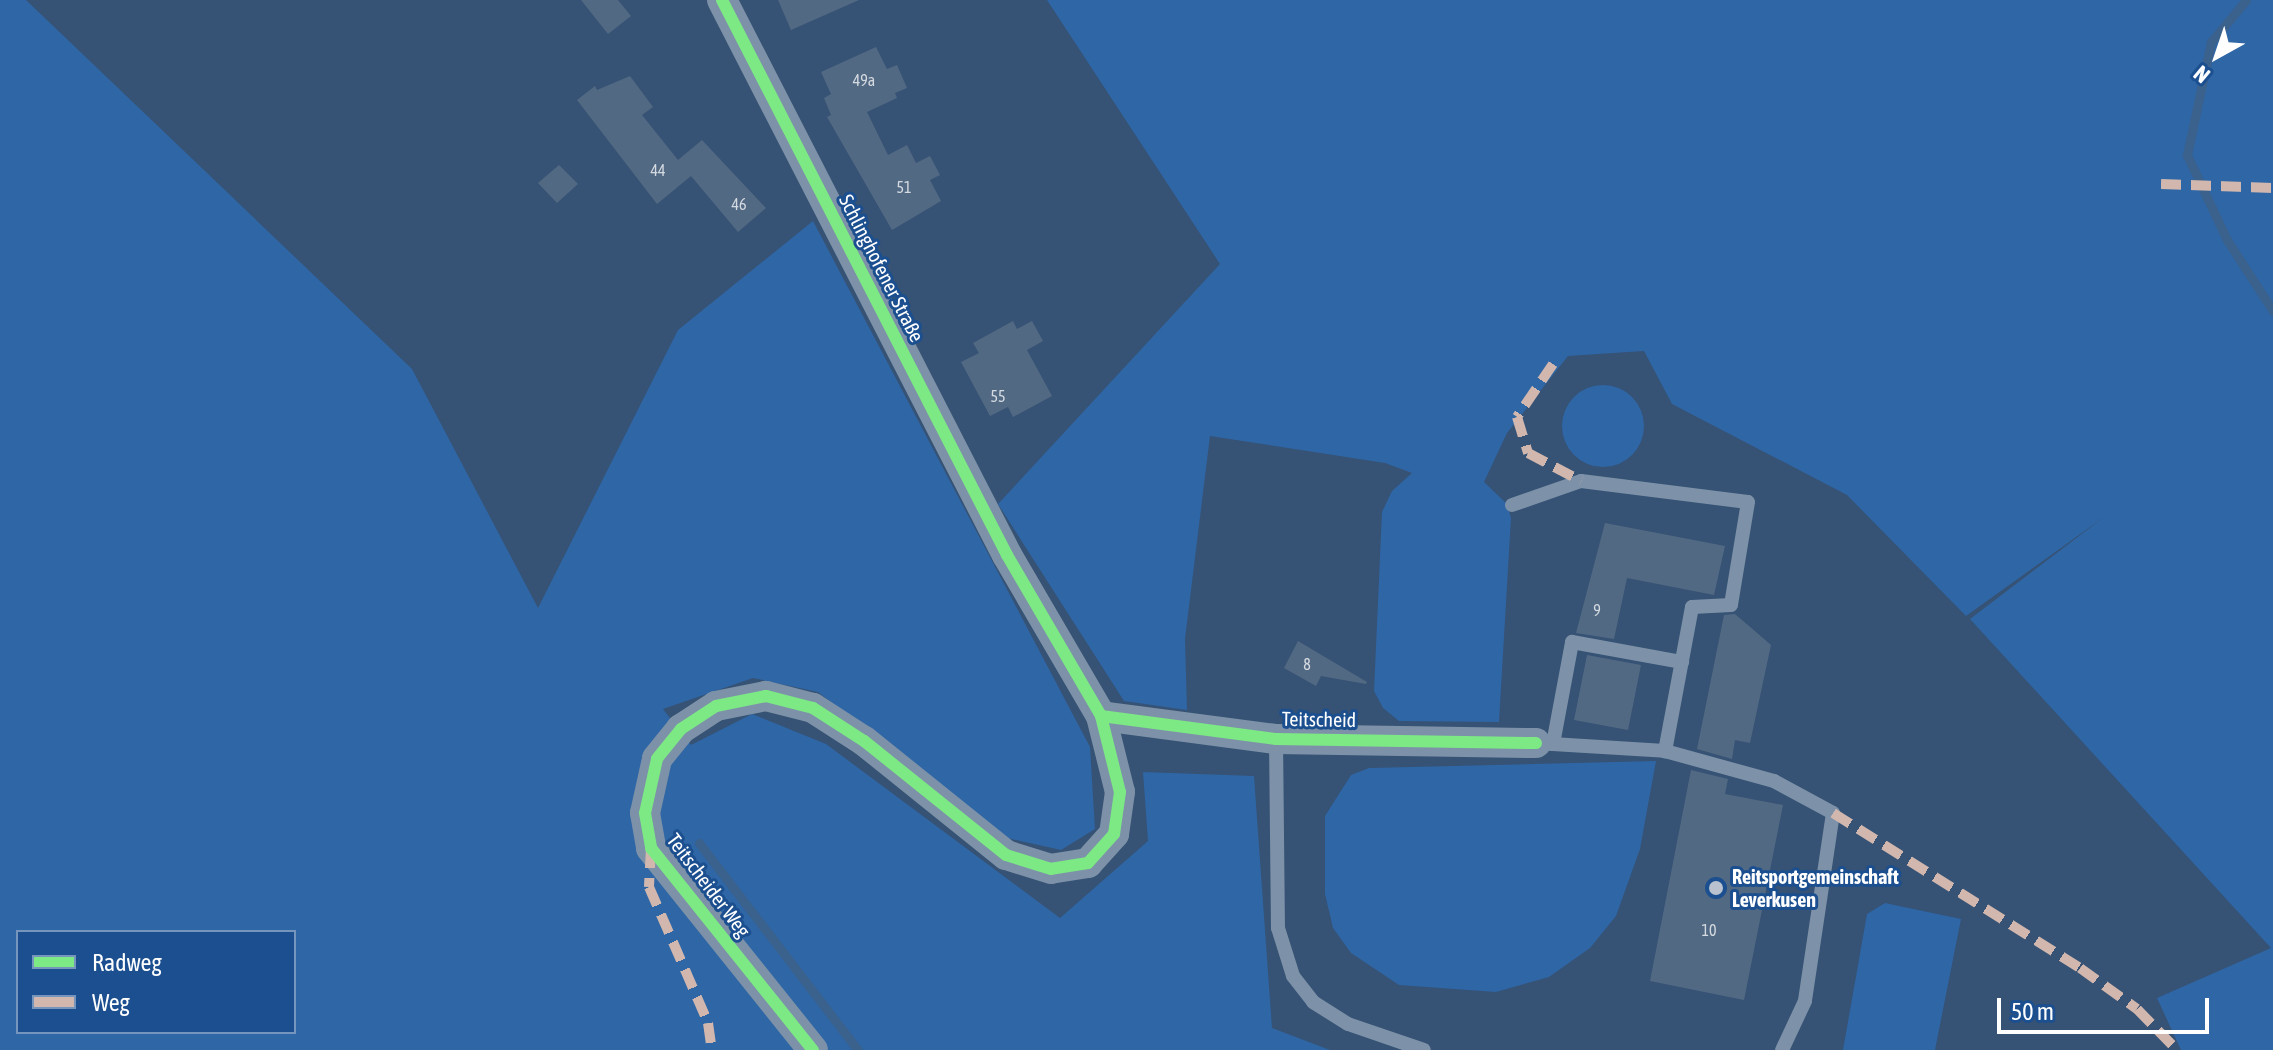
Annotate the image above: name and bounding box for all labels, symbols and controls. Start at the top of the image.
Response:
north arrow [2177,16,2257,96]
text: N [2188,60,2215,89]
house number: 49a [853,70,875,90]
house number: 44 [650,160,666,180]
house number: 51 [896,177,912,197]
street label: Schlinghofener Straße [834,190,930,346]
house number: 46 [731,194,747,214]
house number: 55 [990,386,1006,406]
house number: 9 [1593,600,1601,620]
house number: 8 [1303,654,1311,674]
street label: Teitscheid [1282,706,1356,732]
street label: Teitscheider Weg [662,828,756,942]
place label: Reitsportgemeinschaft Leverkusen [1732,864,1899,911]
marker: Reitsportgemeinschaft Leverkusen [1707,879,1725,897]
house number: 10 [1701,920,1717,940]
legend [16,930,296,1034]
text: Radweg [92,949,162,976]
scale bar [2001,982,2213,1032]
text: Weg [92,989,130,1016]
text: 50 m [2011,998,2054,1025]

